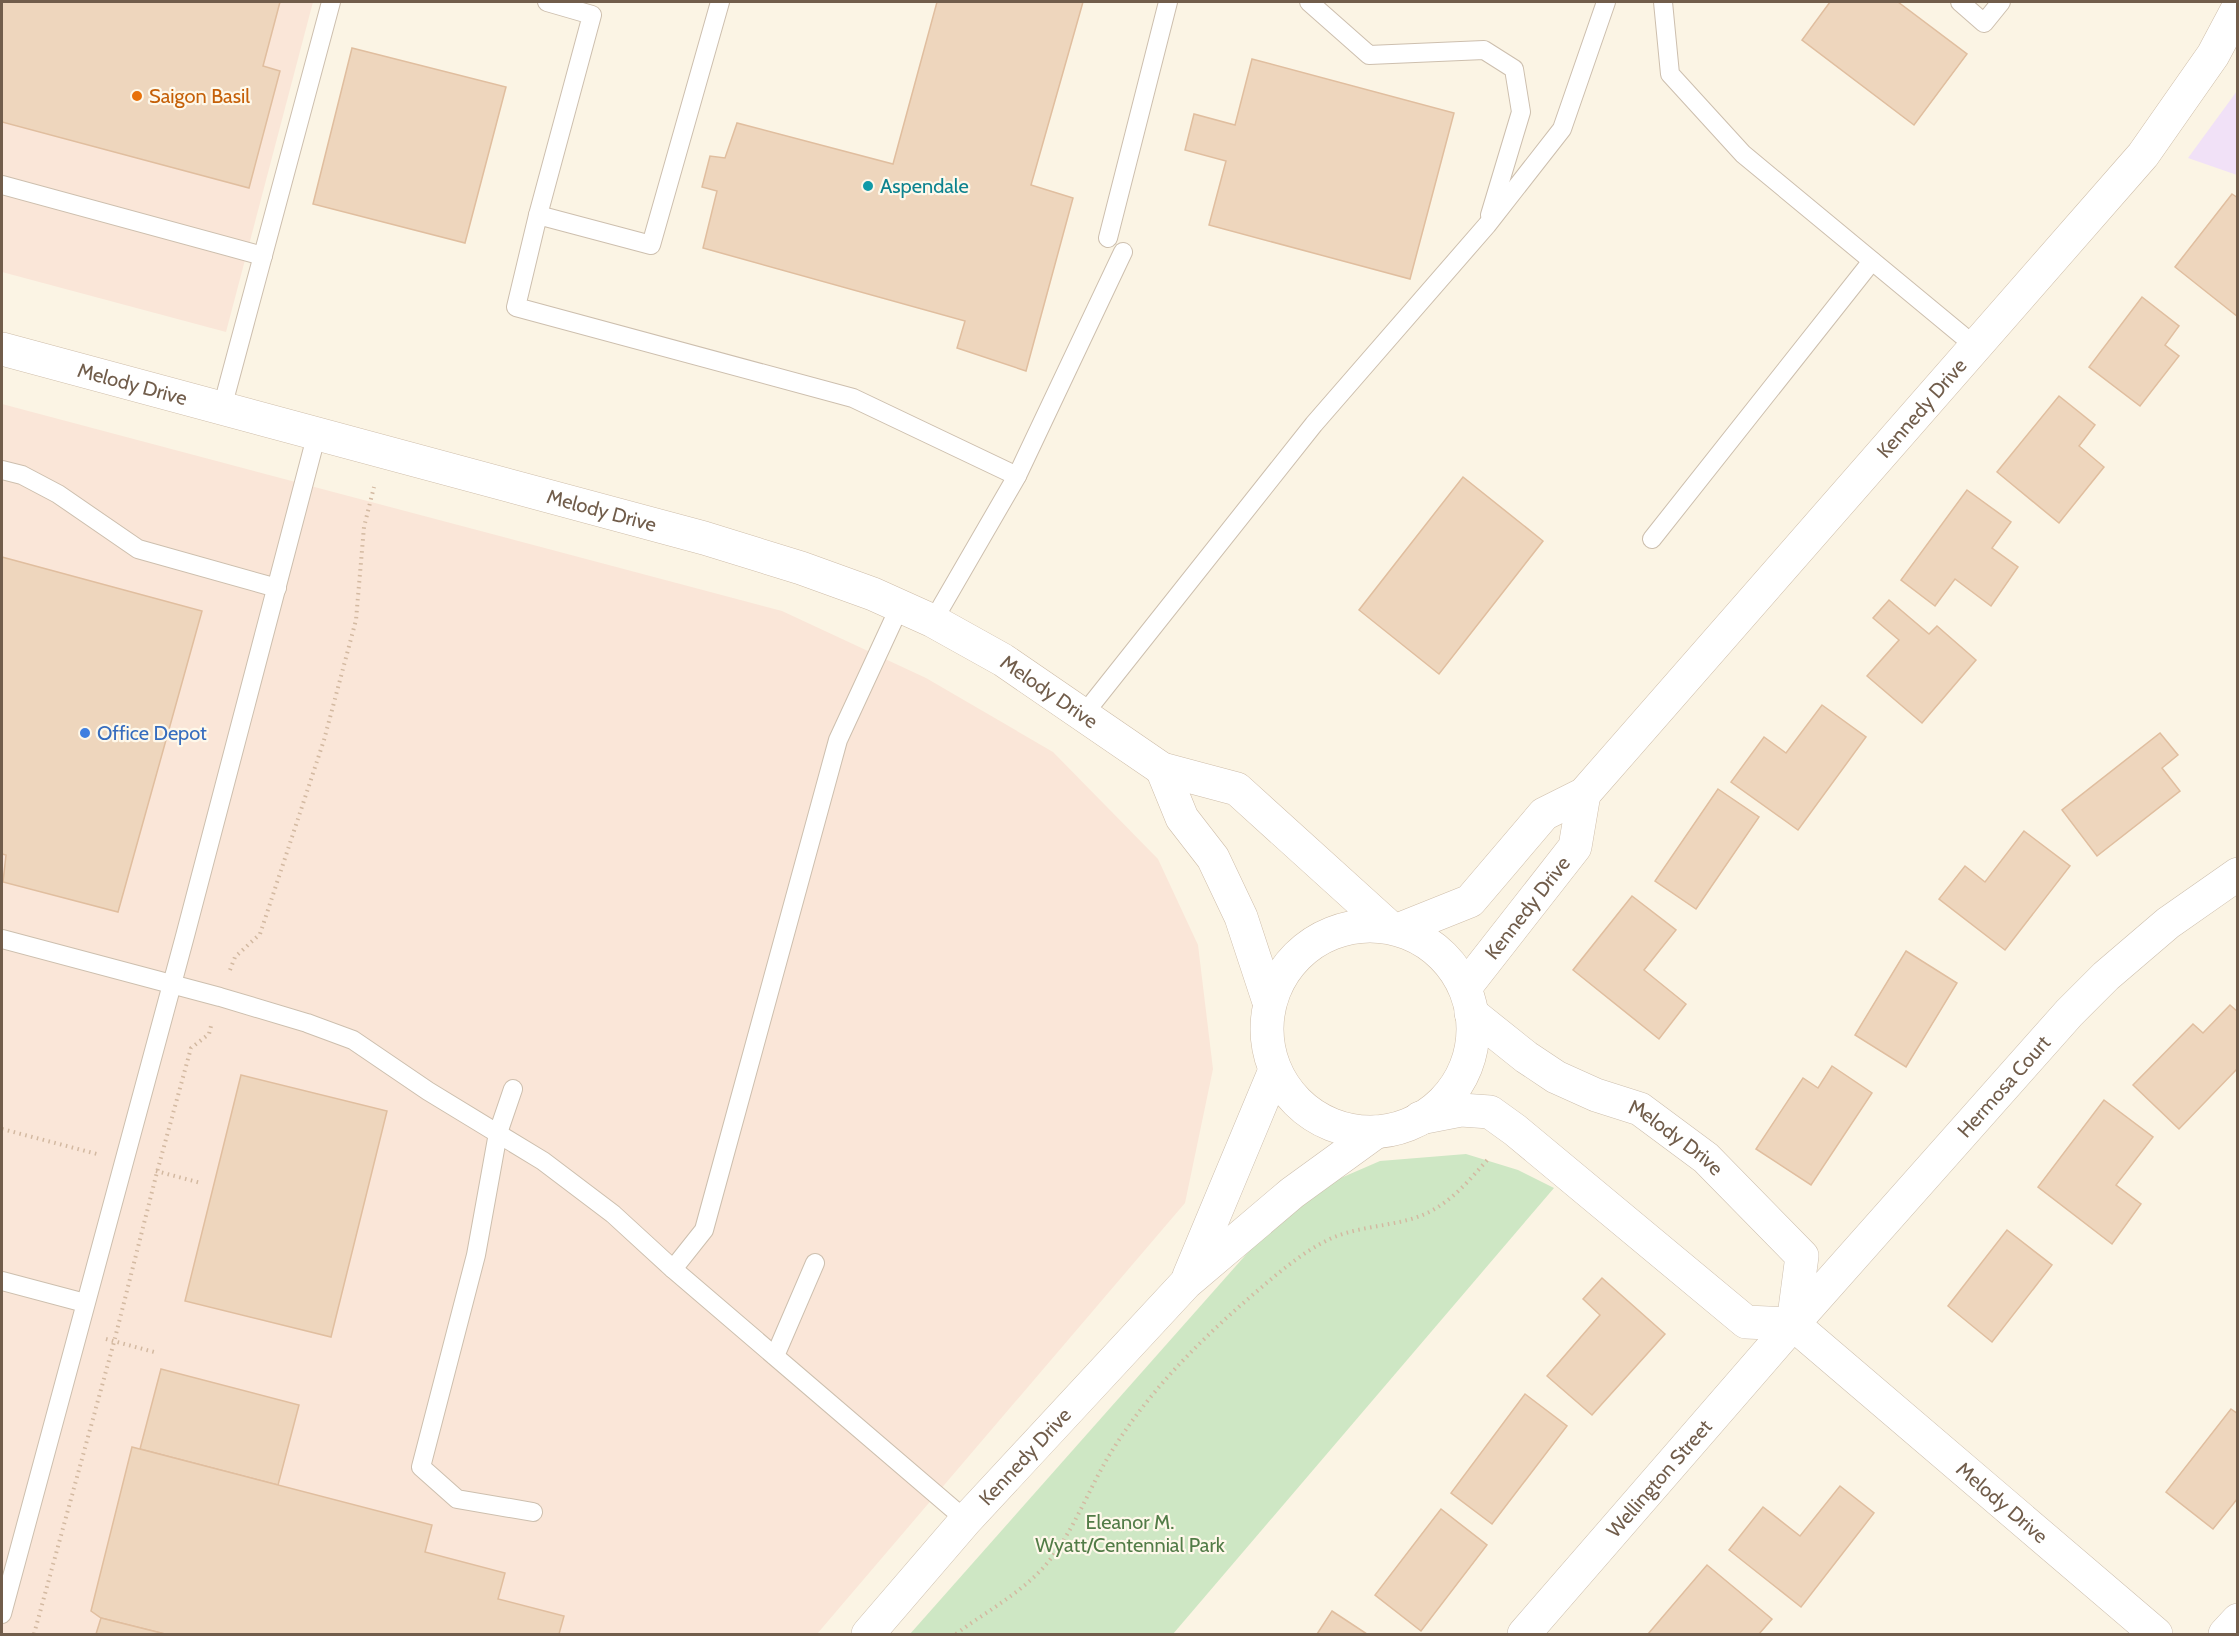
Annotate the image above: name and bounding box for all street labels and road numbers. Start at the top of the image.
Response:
street label: Kennedy Drive [1872,354,1971,463]
street label: Melody Drive [75,358,190,410]
street label: Melody Drive [544,484,659,537]
street label: Melody Drive [996,650,1102,733]
street label: Kennedy Drive [1480,852,1575,964]
street label: Hermosa Court [1952,1030,2055,1142]
street label: Melody Drive [1626,1094,1728,1180]
street label: Kennedy Drive [974,1403,1076,1510]
street label: Wellington Street [1601,1414,1717,1542]
street label: Melody Drive [1952,1457,2053,1548]

